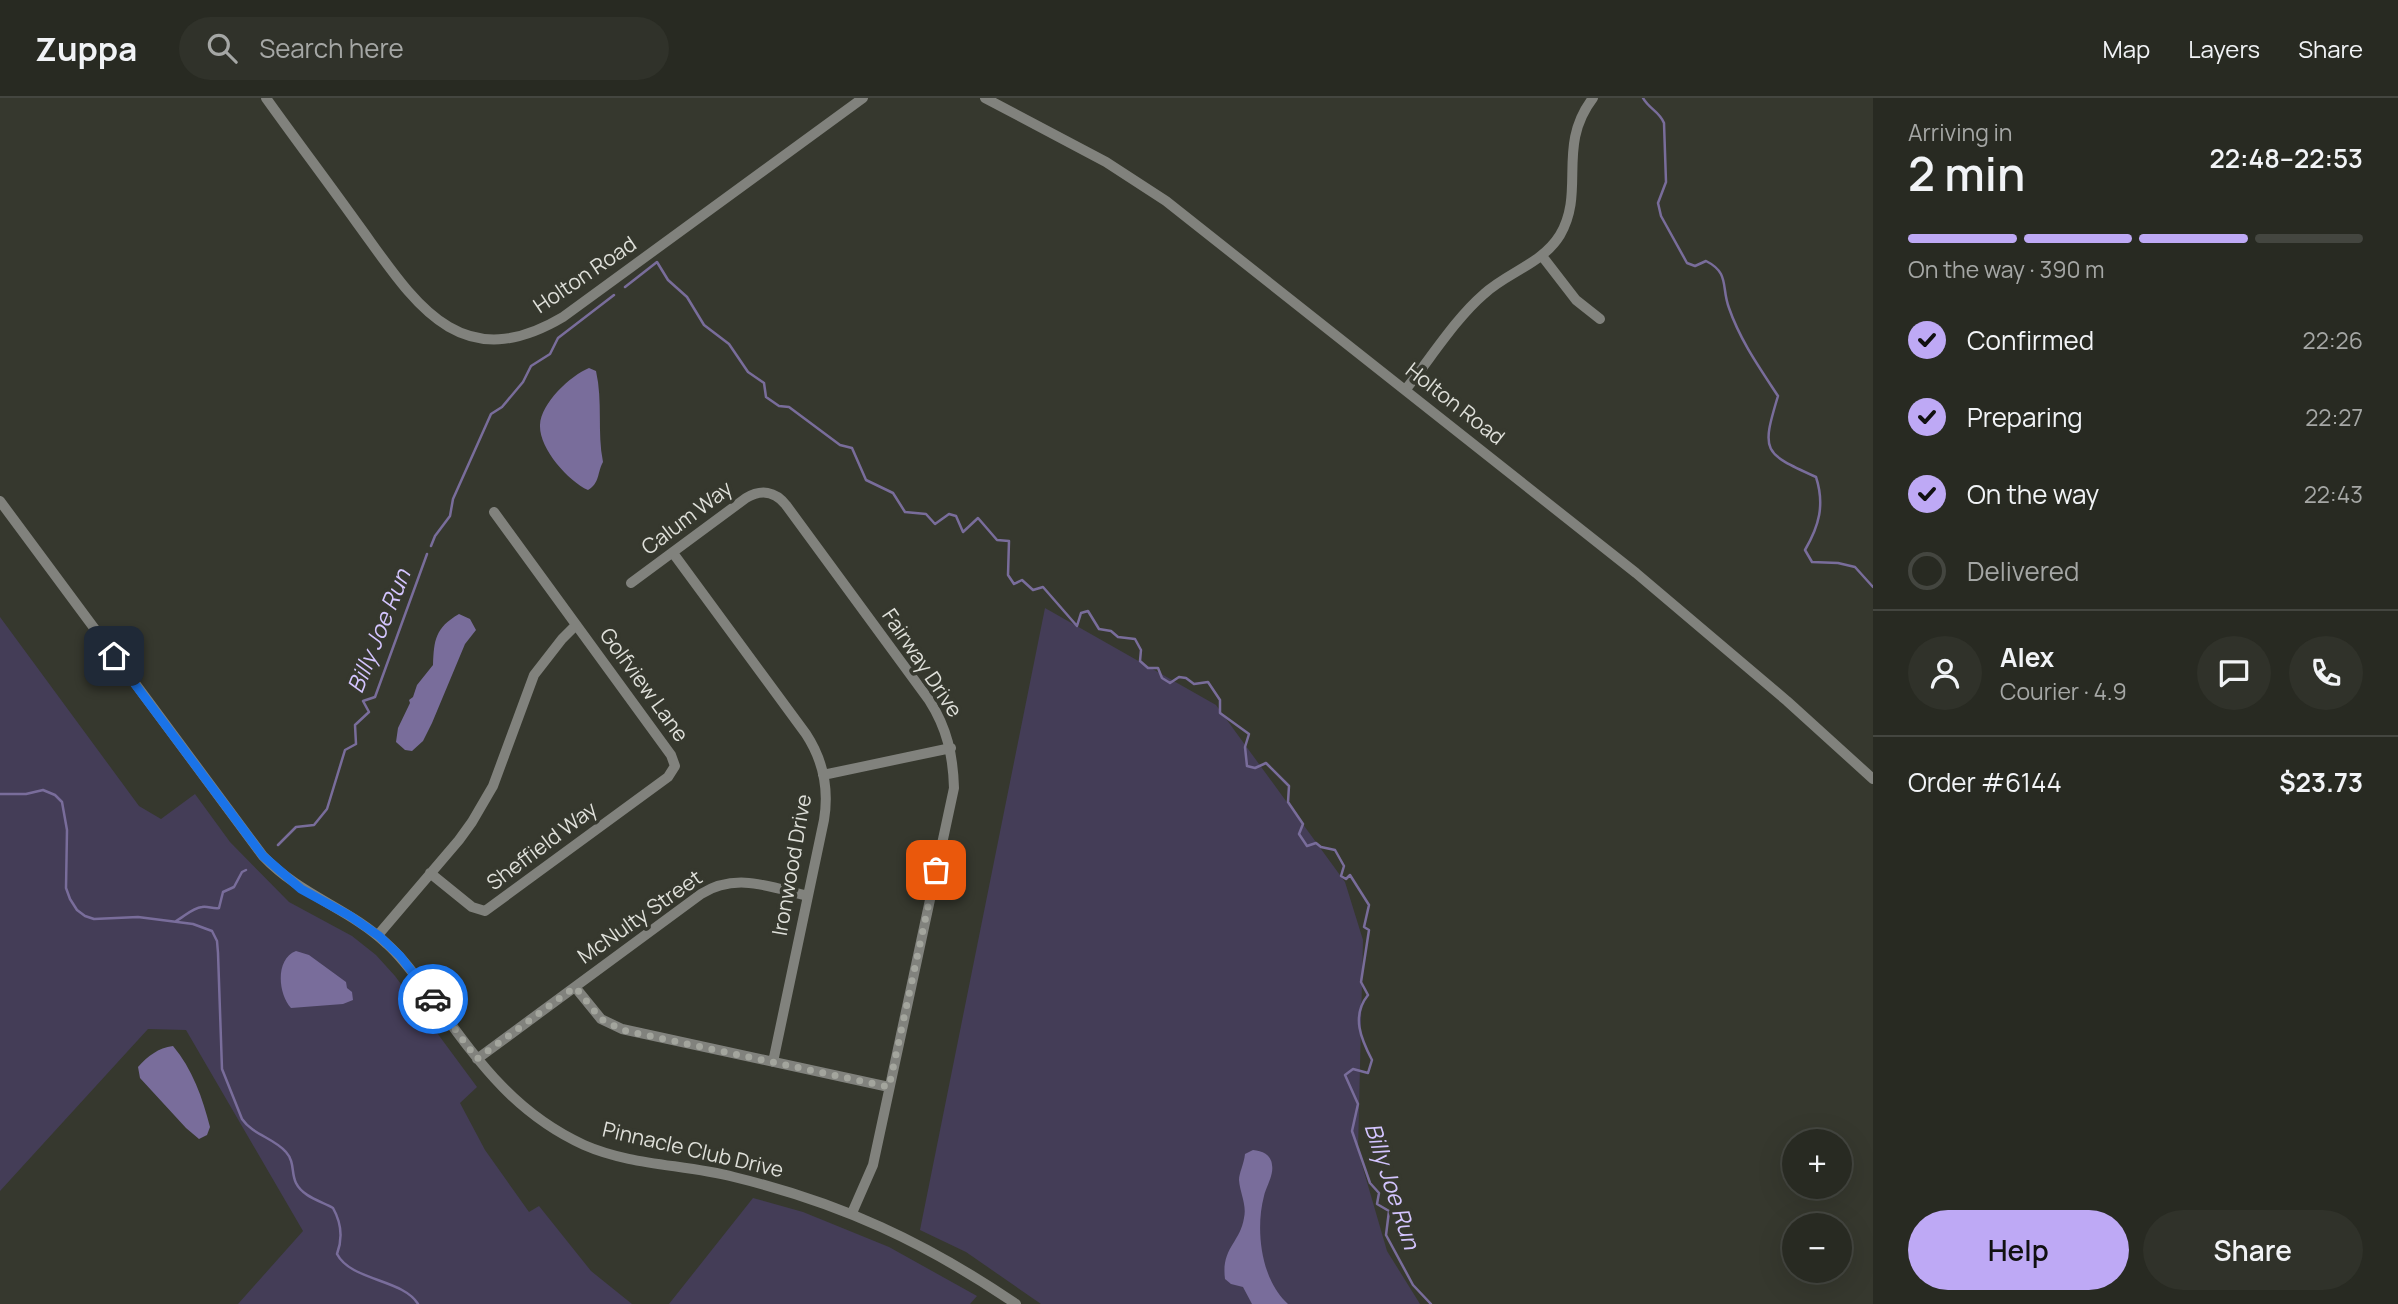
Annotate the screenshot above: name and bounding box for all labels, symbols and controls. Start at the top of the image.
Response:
search box [179,17,669,80]
text: Zuppa [35,26,137,71]
icon: search [203,29,241,67]
text: Search here [259,30,404,66]
text: Map [2103,32,2150,65]
text: Layers [2188,32,2260,65]
text: Share [2298,32,2363,65]
text: Arriving in [1908,116,2013,148]
text: 22:48–22:53 [2210,140,2363,176]
text: 2 min [1908,142,2025,205]
street label: Holton Road [527,229,641,319]
text: On the way · 390 m [1908,253,2105,285]
icon: check [1908,321,1946,359]
text: Confirmed [1967,322,2094,358]
text: 22:26 [2303,324,2363,356]
street label: Holton Road [1400,356,1511,451]
icon: check [1908,398,1946,436]
text: Preparing [1967,399,2083,435]
text: 22:27 [2305,401,2363,433]
street label: Calum Way [635,474,738,561]
icon: check [1908,475,1946,513]
text: On the way [1967,476,2099,512]
text: 22:43 [2304,478,2363,510]
text: Delivered [1967,553,2079,589]
water label: Billy Joe Run [339,563,418,697]
street label: Fairway Drive [876,603,969,722]
street label: Golfview Lane [594,622,696,747]
pin [84,626,144,686]
button: person [1908,636,1982,710]
button: chat [2197,636,2271,710]
button: phone [2289,636,2363,710]
icon: home [95,637,133,675]
text: Alex [2000,639,2054,675]
text: Courier · 4.9 [2000,675,2127,707]
text: Order #6144 [1908,764,2062,800]
text: $23.73 [2279,764,2363,800]
street label: Ironwood Drive [765,792,817,938]
street label: Sheffield Way [480,794,602,896]
pin [906,840,966,900]
icon: bag [917,851,955,889]
street label: McNulty Street [572,863,707,970]
courier [398,964,468,1034]
icon: car [414,980,452,1018]
street label: Pinnacle Club Drive [600,1115,787,1183]
water label: Billy Joe Run [1357,1118,1429,1254]
map controls [1782,1129,1852,1283]
button: + [1782,1129,1852,1199]
button: Help [1908,1210,2129,1290]
button: Share [2143,1210,2363,1290]
button: − [1782,1213,1852,1283]

